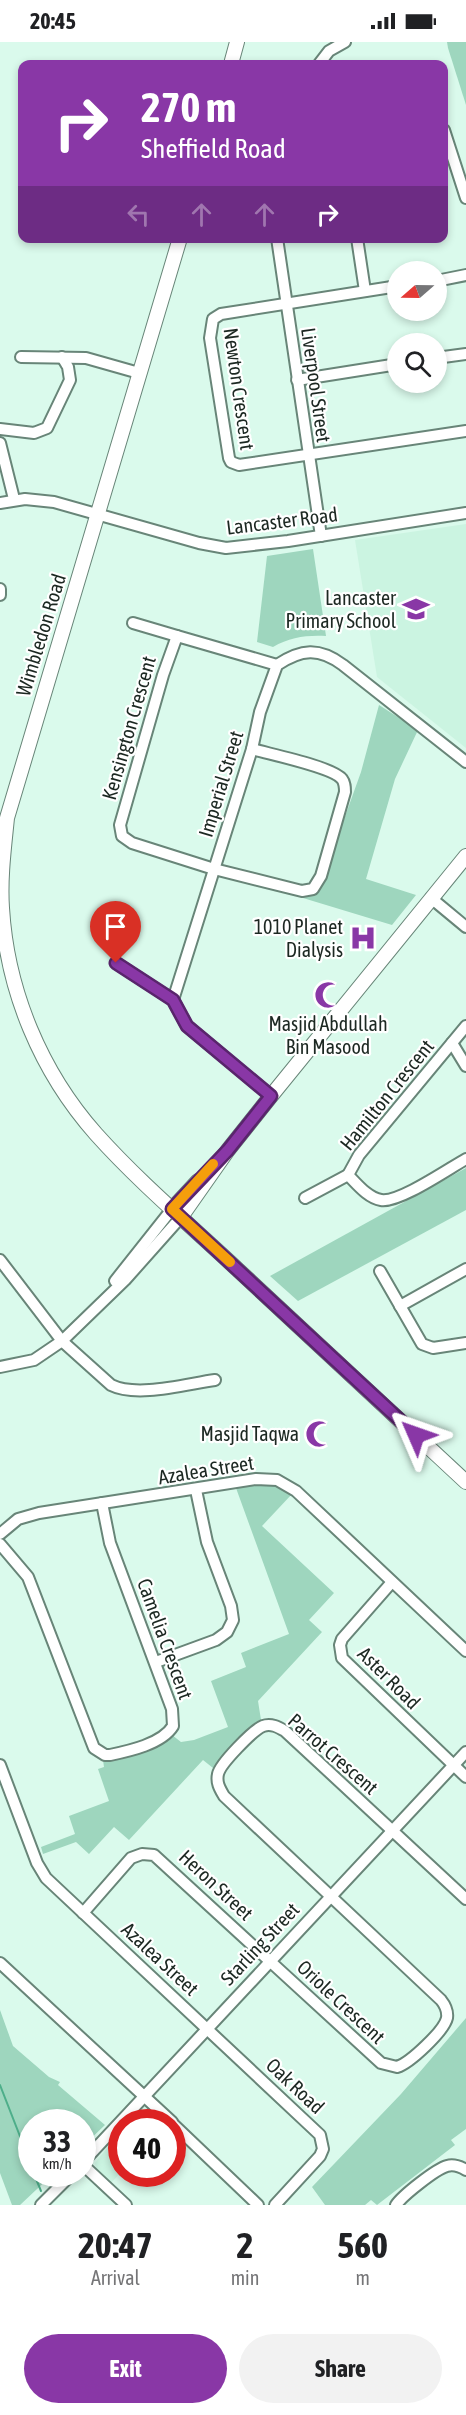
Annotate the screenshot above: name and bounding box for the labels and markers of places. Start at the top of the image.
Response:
place label: Lancaster Primary School [286,586,397,632]
school or university icon: Lancaster Primary School [401,594,431,624]
pin [90,901,141,963]
place label: 1010 Planet Dialysis [254,915,343,961]
hospital icon: 1010 Planet Dialysis [348,923,378,953]
mosque icon: Masjid Abdullah Bin Masood [313,980,343,1010]
place label: Masjid Abdullah Bin Masood [268,1012,388,1058]
mosque icon: Masjid Taqwa [304,1419,334,1449]
place label: Masjid Taqwa [201,1422,299,1445]

